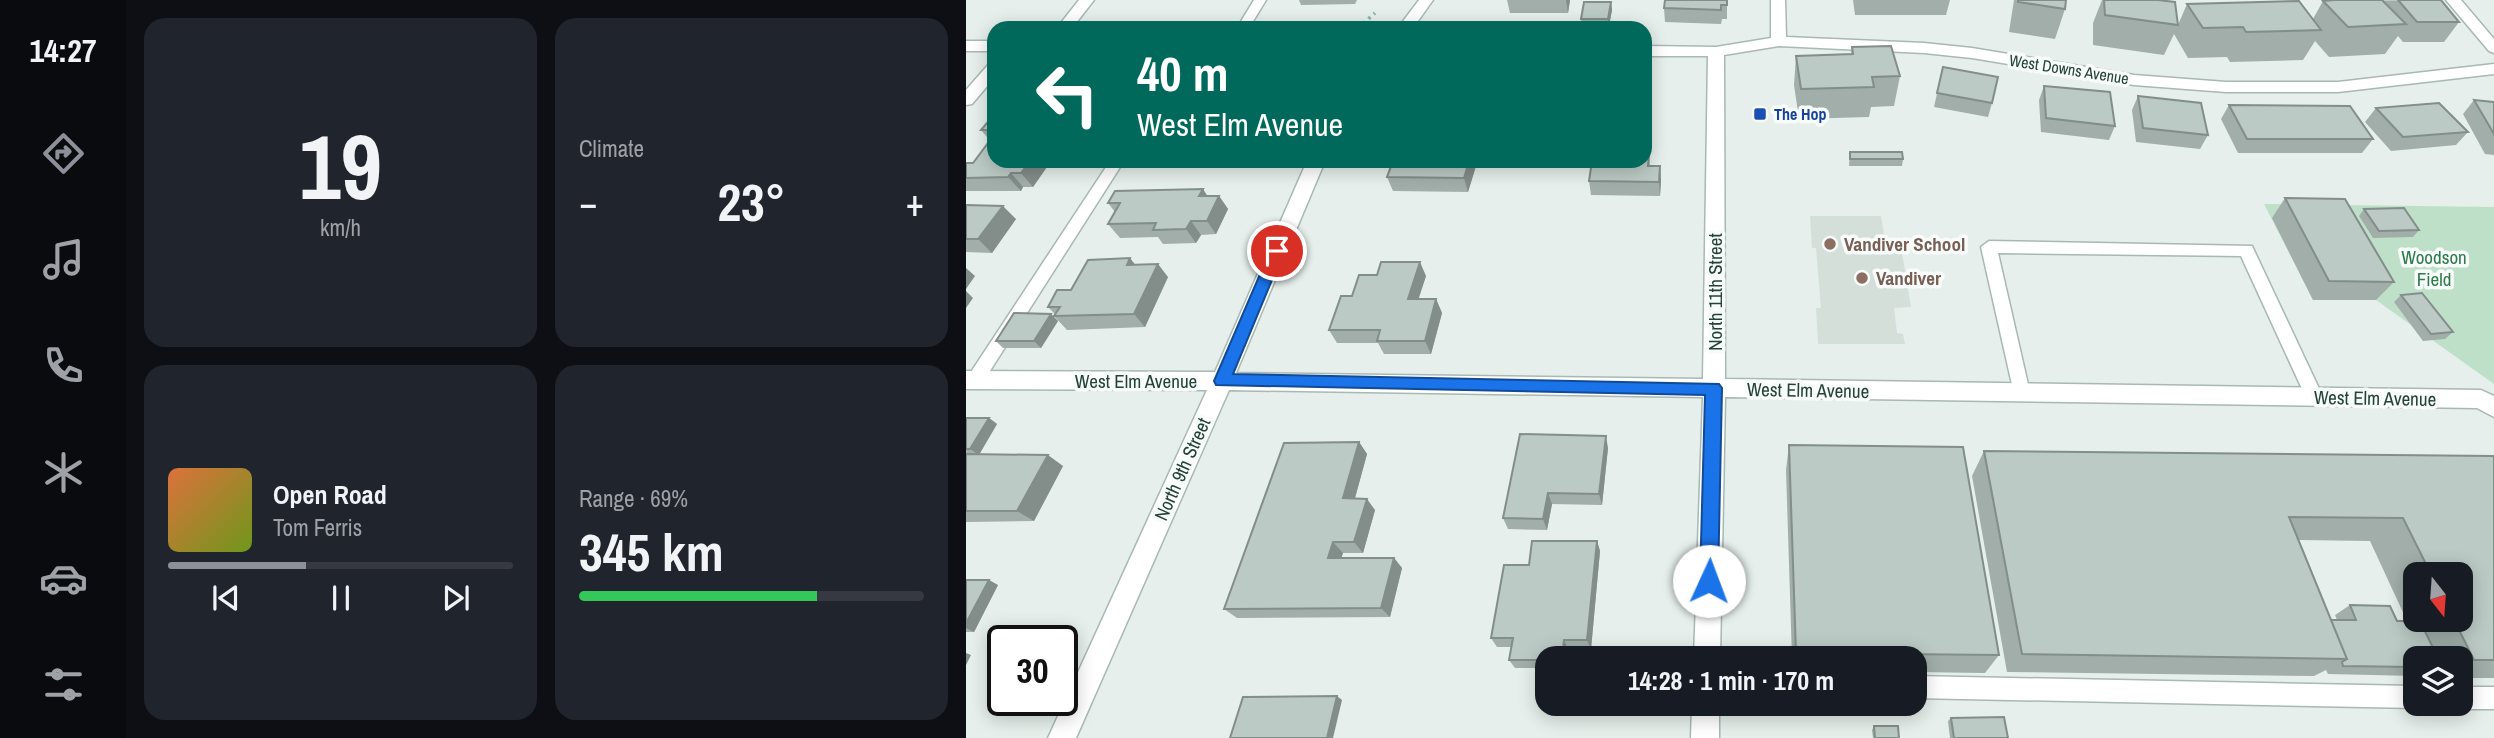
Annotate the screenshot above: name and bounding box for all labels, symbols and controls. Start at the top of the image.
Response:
text: 14:27 [29,29,97,72]
text: 40 m [1137,40,1229,106]
icon: left [1022,49,1113,140]
street label: West Downs Avenue [2008,49,2130,89]
text: West Elm Avenue [1137,103,1343,146]
place label: The Hop [1774,103,1826,125]
text: 19 [299,105,382,227]
marker: The Hop [1752,106,1768,122]
icon: directions [39,129,88,178]
text: Climate [579,133,644,164]
text: 23° [717,167,786,237]
text: − [579,177,597,228]
text: + [906,177,924,228]
text: km/h [320,212,361,243]
pin [1247,221,1307,281]
place label: Vandiver School [1844,231,1965,257]
icon: arrive [1258,232,1296,270]
street label: North 11th Street [1702,233,1728,351]
icon: music [39,235,88,284]
marker: Vandiver School [1822,236,1838,252]
park label: Woodson Field [2401,244,2467,292]
place label: Vandiver [1876,265,1941,291]
marker: Vandiver [1854,270,1870,286]
icon: phone [39,341,88,390]
street label: West Elm Avenue [1075,368,1197,394]
street label: West Elm Avenue [1747,376,1869,404]
street label: West Elm Avenue [2314,384,2436,412]
street label: North 9th Street [1148,413,1217,525]
icon: climate [39,448,88,497]
text: Open Road [273,477,387,512]
text: Range · 69% [579,483,688,514]
text: Tom Ferris [273,512,362,543]
text: 345 km [579,517,724,587]
position arrow [1672,544,1746,618]
icon: car [39,554,88,603]
north arrow [2403,562,2473,632]
map controls [2403,562,2473,716]
icon: previous [207,579,245,617]
icon: pause [322,579,360,617]
icon: next [437,579,475,617]
speed limit sign: 30 [987,625,1078,716]
button: layers [2403,646,2473,716]
icon: filters [39,660,88,709]
text: 14:28 · 1 min · 170 m [1628,663,1834,698]

